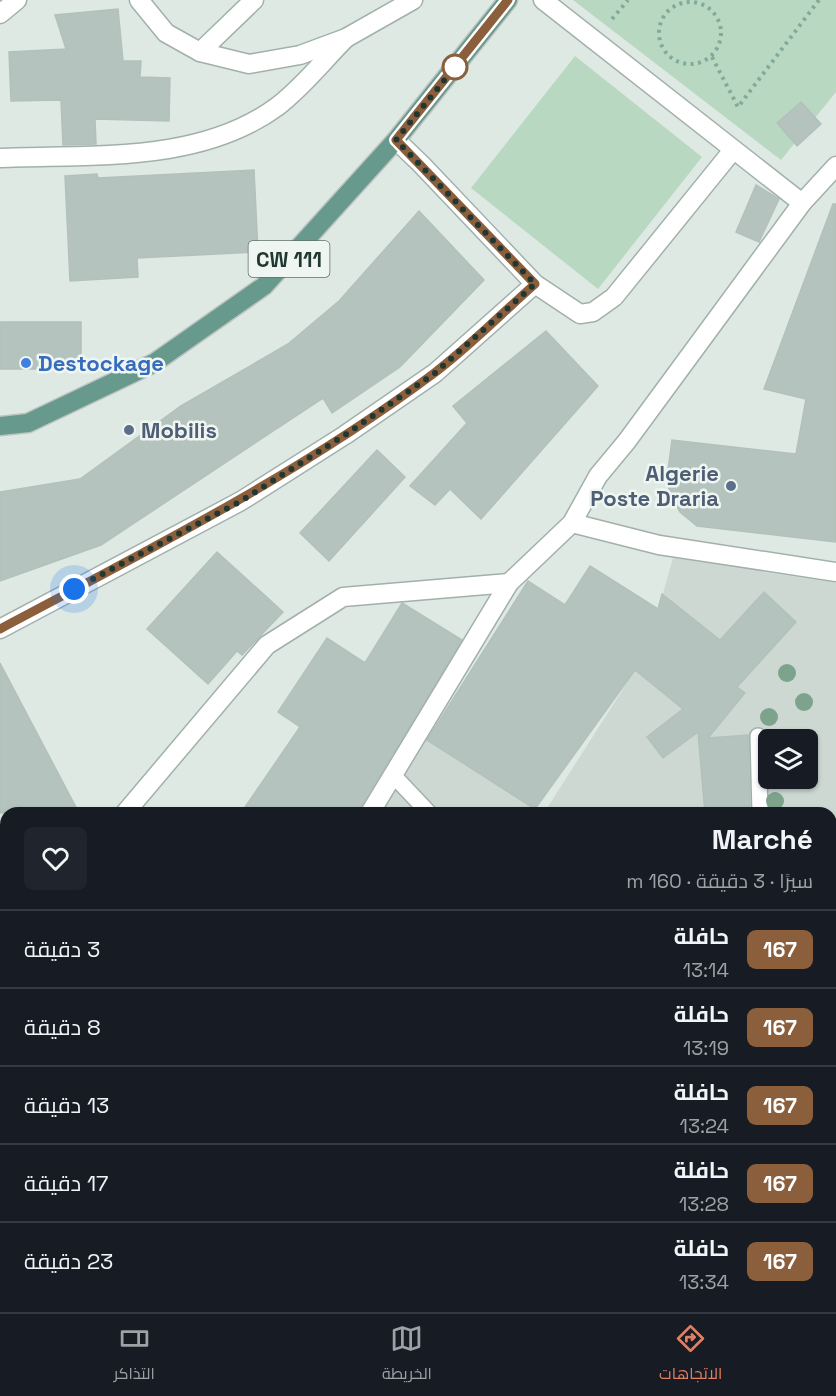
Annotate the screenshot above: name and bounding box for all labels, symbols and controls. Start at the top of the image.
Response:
unlabelled marker [442,54,468,80]
road number: CW 111 [248,241,330,277]
place label: Destockage [38,349,164,377]
marker: Destockage [19,356,33,370]
place label: Mobilis [141,416,217,444]
marker: Mobilis [122,423,136,437]
place label: Algerie Poste Draria [590,459,719,512]
marker: Algerie Poste Draria [724,479,738,493]
your location [59,574,89,604]
map controls [758,729,818,789]
button: layers [758,729,818,789]
text: Marché [712,821,813,857]
button: heart [24,827,87,890]
text: سيرًا · 3 دقيقة · 160 m [626,868,813,894]
text: حافلة [674,922,729,950]
text: 3 دقيقة [24,935,100,963]
text: 167 [763,936,797,963]
text: 13:14 [683,957,729,983]
text: حافلة [674,1000,729,1028]
text: 8 دقيقة [24,1013,101,1041]
text: 167 [763,1014,797,1041]
text: 13:19 [683,1035,729,1061]
text: حافلة [674,1078,729,1106]
text: 13 دقيقة [24,1091,109,1119]
text: 167 [763,1092,797,1119]
text: 13:24 [680,1113,729,1139]
text: حافلة [674,1156,729,1184]
text: 17 دقيقة [24,1169,109,1197]
text: 167 [763,1170,797,1197]
text: 13:28 [679,1191,729,1217]
text: حافلة [674,1234,729,1262]
text: 23 دقيقة [24,1247,113,1275]
text: 167 [763,1248,797,1275]
text: 13:34 [679,1269,729,1295]
tab: التذاكر [114,1322,155,1388]
tab: الخريطة [382,1322,432,1388]
tab: الاتجاهات [659,1322,722,1388]

